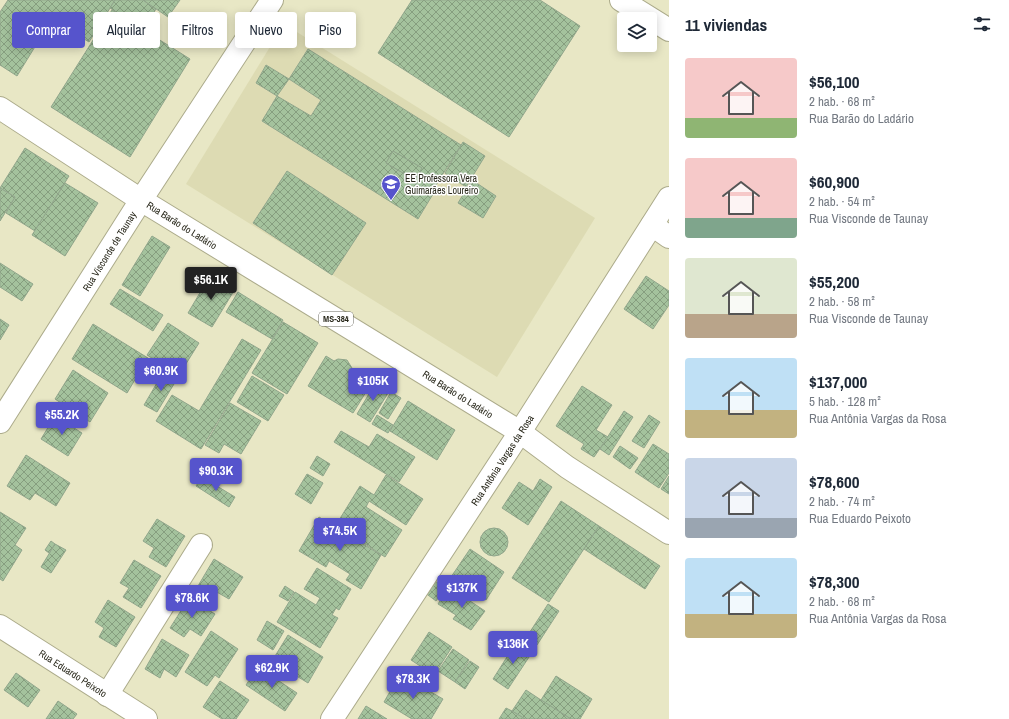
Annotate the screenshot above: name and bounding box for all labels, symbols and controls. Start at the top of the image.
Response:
chip: Comprar [12,12,85,48]
chip: Alquilar [93,12,160,48]
chip: Filtros [168,12,227,48]
chip: Nuevo [235,12,297,48]
chip: Piso [305,12,356,48]
map controls [617,12,657,52]
button: layers [617,12,657,52]
text: 11 viviendas [685,13,767,36]
icon: filters [971,13,993,35]
text: $56,100 [809,70,859,93]
icon: home [717,74,765,122]
text: 2 hab. · 68 m² [809,93,875,110]
text: Rua Barão do Ladário [809,110,914,127]
text: $60,900 [809,170,859,193]
place label: EE Professora Vera Guimarães Loureiro [405,172,479,197]
school or university icon: EE Professora Vera Guimarães Loureiro [380,173,402,201]
icon: home [717,174,765,222]
text: 2 hab. · 54 m² [809,193,875,210]
street label: Rua Barão do Ladário [144,199,220,253]
street label: Rua Visconde de Taunay [80,208,140,294]
text: Rua Visconde de Taunay [809,210,928,227]
pin: $56.1K [178,267,244,301]
text: $55,200 [809,270,859,293]
text: $56.1K [194,271,228,288]
icon: home [717,274,765,322]
text: 2 hab. · 58 m² [809,293,875,310]
text: Rua Visconde de Taunay [809,310,928,327]
road number: MS-384 [319,312,353,326]
pin: $60.9K [128,358,194,392]
text: $60.9K [144,362,178,379]
pin: $105K [345,368,401,402]
street label: Rua Barão do Ladário [420,368,496,422]
text: $137,000 [809,370,867,393]
text: $105K [357,372,389,389]
icon: home [717,374,765,422]
text: 5 hab. · 128 m² [809,393,881,410]
pin: $55.2K [29,402,95,436]
text: $55.2K [45,406,79,423]
text: Rua Antônia Vargas da Rosa [809,410,946,427]
street label: Rua Antônia Vargas da Rosa [468,412,537,508]
pin: $90.3K [183,458,249,492]
text: $90.3K [199,462,233,479]
text: $78,600 [809,470,859,493]
icon: home [717,474,765,522]
text: 2 hab. · 74 m² [809,493,875,510]
text: Rua Eduardo Peixoto [809,510,911,527]
pin: $74.5K [307,518,373,552]
text: $74.5K [323,522,357,539]
text: $78,300 [809,570,859,593]
icon: home [717,574,765,622]
pin: $137K [434,575,490,609]
text: $137K [446,579,478,596]
pin: $78.6K [159,585,225,619]
text: $78.6K [175,589,209,606]
text: 2 hab. · 68 m² [809,593,875,610]
text: Rua Antônia Vargas da Rosa [809,610,946,627]
pin: $136K [485,631,541,665]
text: $136K [497,635,529,652]
street label: Rua Eduardo Peixoto [36,647,110,700]
pin: $62.9K [239,655,305,689]
text: $62.9K [255,659,289,676]
pin: $78.3K [380,666,446,700]
text: $78.3K [396,670,430,687]

